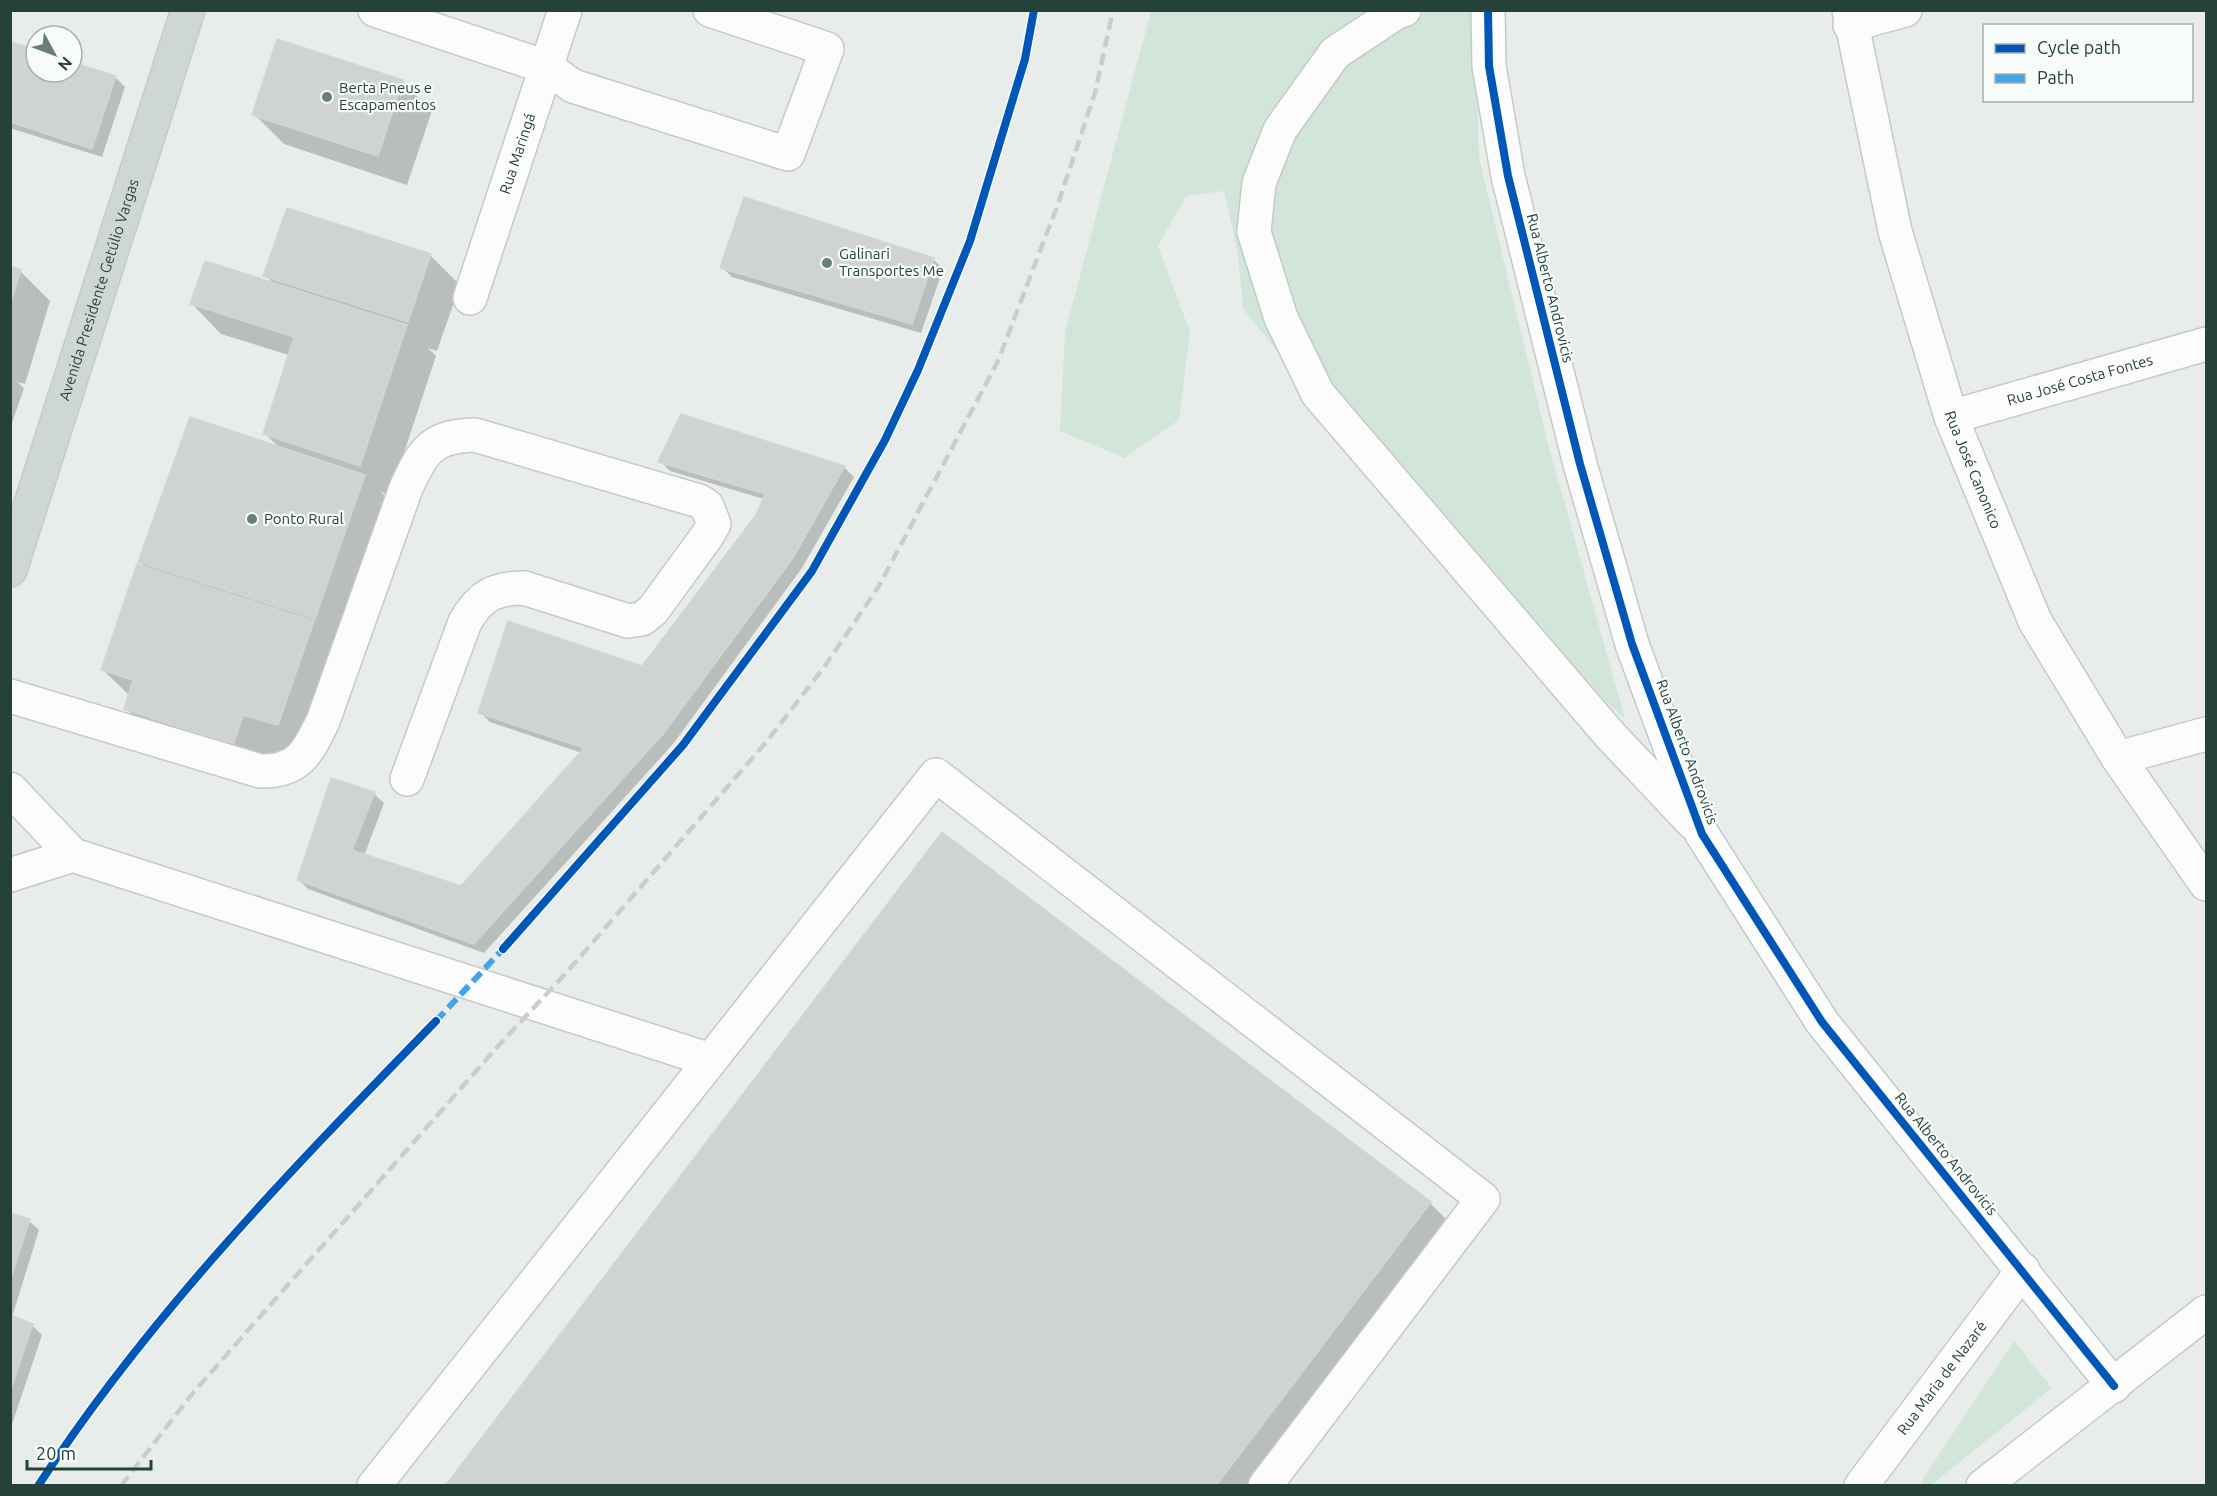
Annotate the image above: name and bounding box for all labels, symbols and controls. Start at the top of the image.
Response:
north arrow [24,24,84,84]
legend [1983,24,2193,102]
text: Cycle path [2037,37,2121,57]
text: N [55,53,76,74]
text: Path [2037,67,2074,87]
place label: Berta Pneus e Escapamentos [339,79,436,113]
marker: Berta Pneus e Escapamentos [320,90,334,104]
street label: Rua Maringá [496,111,538,196]
street label: Avenida Presidente Getúlio Vargas [55,177,142,403]
street label: Rua Alberto Androvicis [1524,212,1577,364]
place label: Galinari Transportes Me [839,245,944,279]
marker: Galinari Transportes Me [820,256,834,270]
street label: Rua José Costa Fontes [2005,351,2155,409]
street label: Rua José Canonico [1942,409,2005,531]
place label: Ponto Rural [264,510,344,527]
marker: Ponto Rural [245,512,259,526]
street label: Rua Alberto Androvicis [1653,677,1722,827]
street label: Rua Alberto Androvicis [1892,1089,2001,1219]
street label: Rua Maria de Nazaré [1893,1317,1990,1438]
scale bar [27,1433,152,1471]
text: 20 m [36,1443,76,1463]

